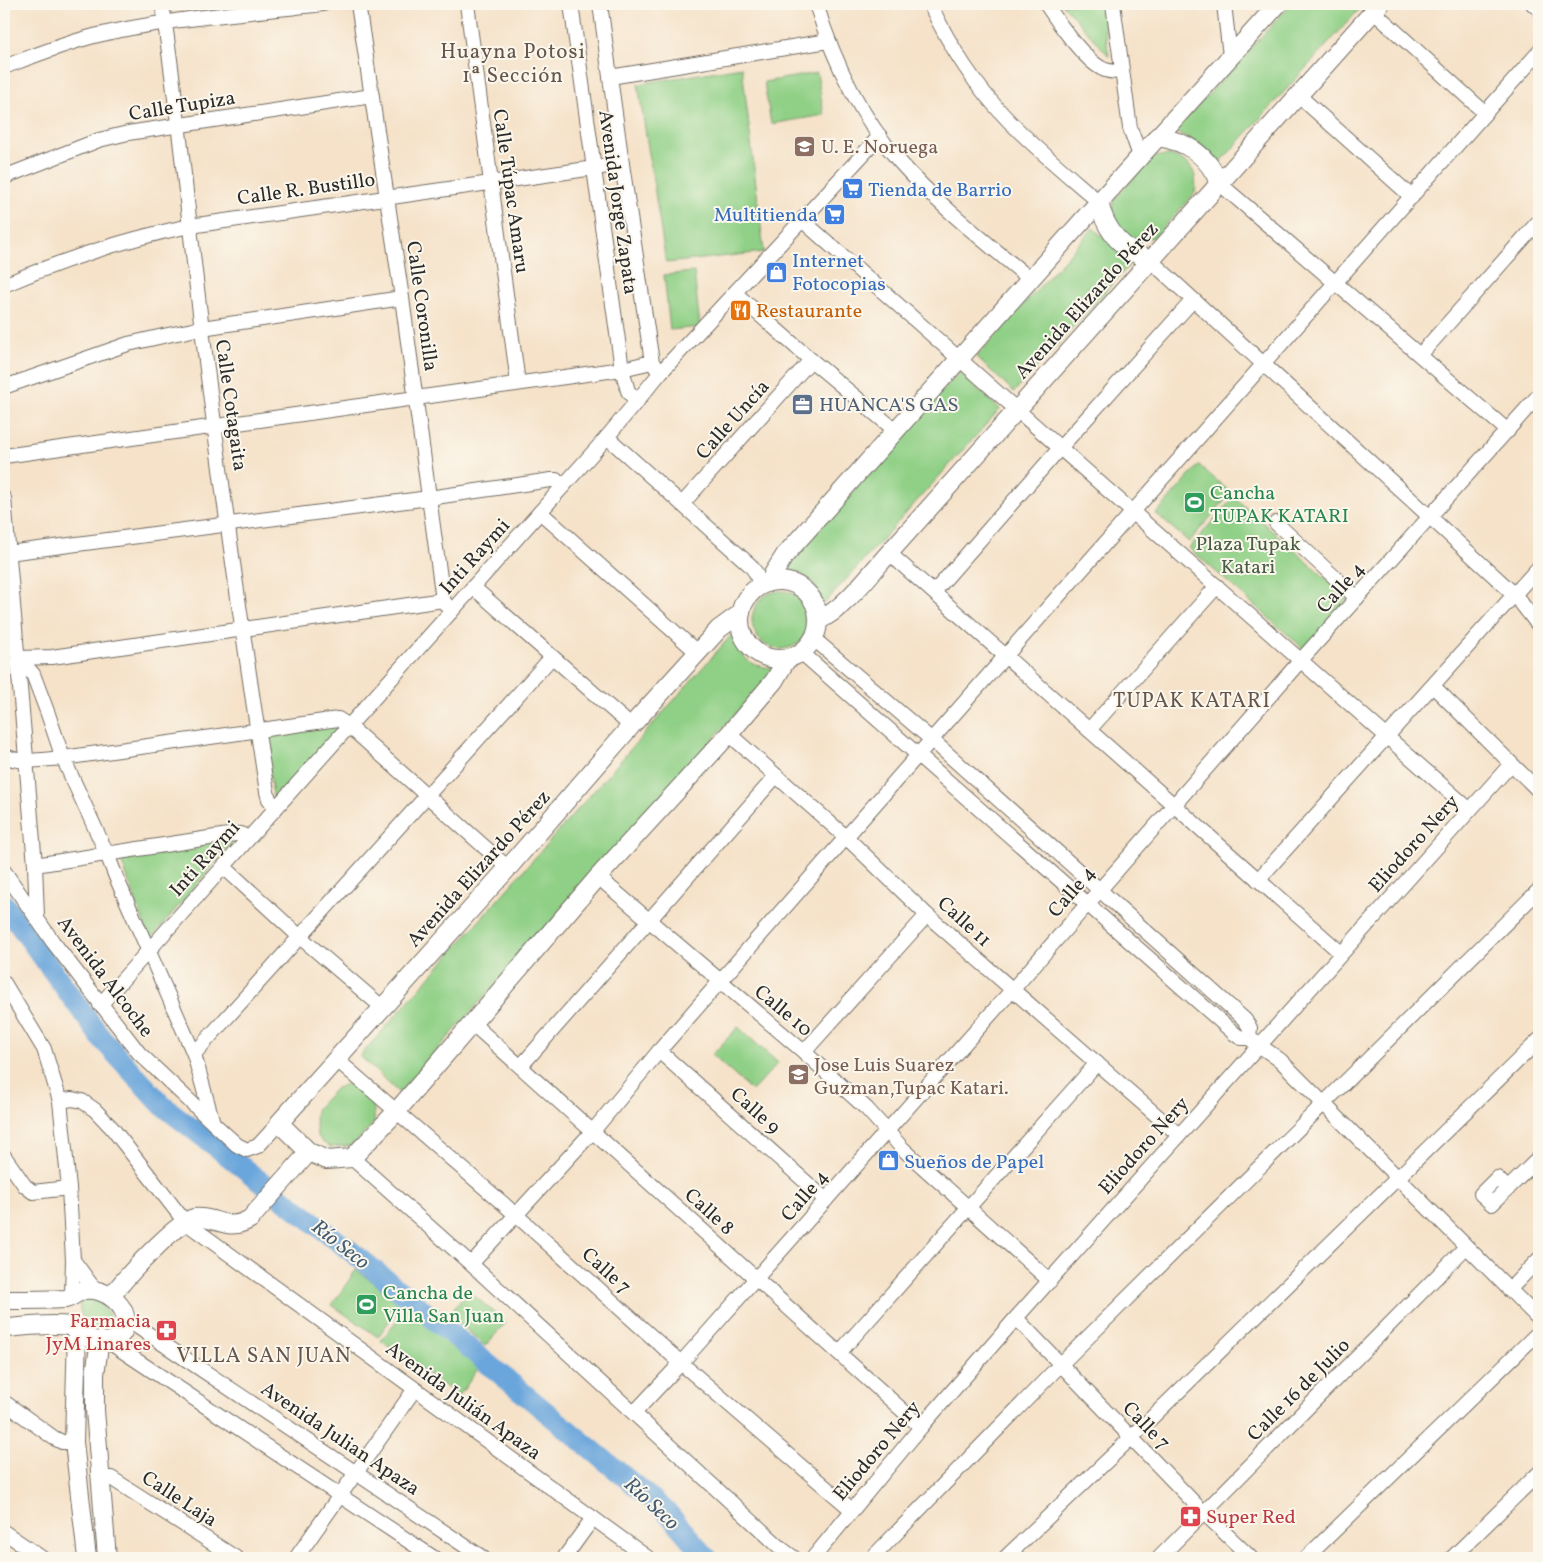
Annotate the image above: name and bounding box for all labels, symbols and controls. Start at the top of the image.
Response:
district label: Huayna Potosi 1ª Sección [440,38,586,91]
street label: Calle Tupiza [127,85,238,129]
street label: Calle Túpac Amaru [485,107,535,275]
street label: Avenida Jorge Zapata [590,108,644,296]
school or university icon: U. E. Noruega [793,134,817,158]
place label: U. E. Noruega [821,134,938,162]
street label: Calle R. Bustillo [236,166,377,214]
supermarket icon: Tienda de Barrio [840,177,864,201]
place label: Tienda de Barrio [868,177,1012,205]
place label: Multitienda [714,202,818,230]
supermarket icon: Multitienda [822,202,846,226]
street label: Avenida Elizardo Pérez [1009,217,1166,386]
street label: Calle Coronilla [398,239,444,373]
place label: Internet Fotocopias [792,248,886,299]
shop icon: Internet Fotocopias [764,260,788,284]
restaurant icon: Restaurante [728,298,752,322]
place label: Restaurante [756,298,862,326]
street label: Calle Cotagaita [207,338,253,473]
street label: Calle Uncía [690,374,777,466]
office icon: HUANCA'S GAS [791,392,815,416]
place label: HUANCA'S GAS [819,392,959,420]
place label: Cancha TUPAK KATARI [1210,480,1349,531]
sports icon: Cancha TUPAK KATARI [1182,491,1206,515]
street label: Inti Raymi [434,513,517,602]
park label: Plaza Tupak Katari [1195,531,1301,582]
street label: Calle 4 [1311,557,1372,620]
district label: TUPAK KATARI [1113,687,1271,716]
street label: Avenida Elizardo Pérez [401,785,558,954]
street label: Eliodoro Nery [1363,789,1466,899]
street label: Inti Raymi [164,815,247,904]
street label: Calle 4 [1042,860,1103,924]
street label: Calle 11 [931,891,997,954]
street label: Avenida Alcoche [49,911,159,1044]
street label: Calle 10 [748,979,818,1044]
place label: Jose Luis Suarez Guzman,Tupac Katari. [814,1052,1009,1103]
school or university icon: Jose Luis Suarez Guzman,Tupac Katari. [786,1063,810,1087]
street label: Calle 9 [723,1081,786,1142]
street label: Eliodoro Nery [1093,1091,1196,1201]
shop icon: Sueños de Papel [876,1149,900,1173]
place label: Sueños de Papel [904,1149,1044,1177]
street label: Calle 4 [775,1164,836,1228]
street label: Calle 8 [678,1182,740,1243]
water label: Río Seco [305,1213,375,1277]
street label: Calle 7 [575,1242,637,1301]
place label: Cancha de Villa San Juan [383,1280,504,1331]
sports icon: Cancha de Villa San Juan [355,1292,379,1316]
place label: Farmacia JyM Linares [45,1308,151,1359]
pharmacy icon: Farmacia JyM Linares [155,1319,179,1343]
street label: Calle 16 de Julio [1242,1333,1357,1448]
street label: Avenida Julián Apaza [379,1336,546,1468]
district label: VILLA SAN JUAN [176,1342,352,1371]
street label: Avenida Julian Apaza [255,1376,425,1503]
street label: Eliodoro Nery [827,1395,928,1507]
street label: Calle 7 [1115,1396,1176,1457]
street label: Calle Laja [136,1465,222,1535]
water label: Río Seco [617,1471,685,1538]
pharmacy icon: Super Red [1178,1504,1202,1528]
place label: Super Red [1206,1504,1296,1532]

